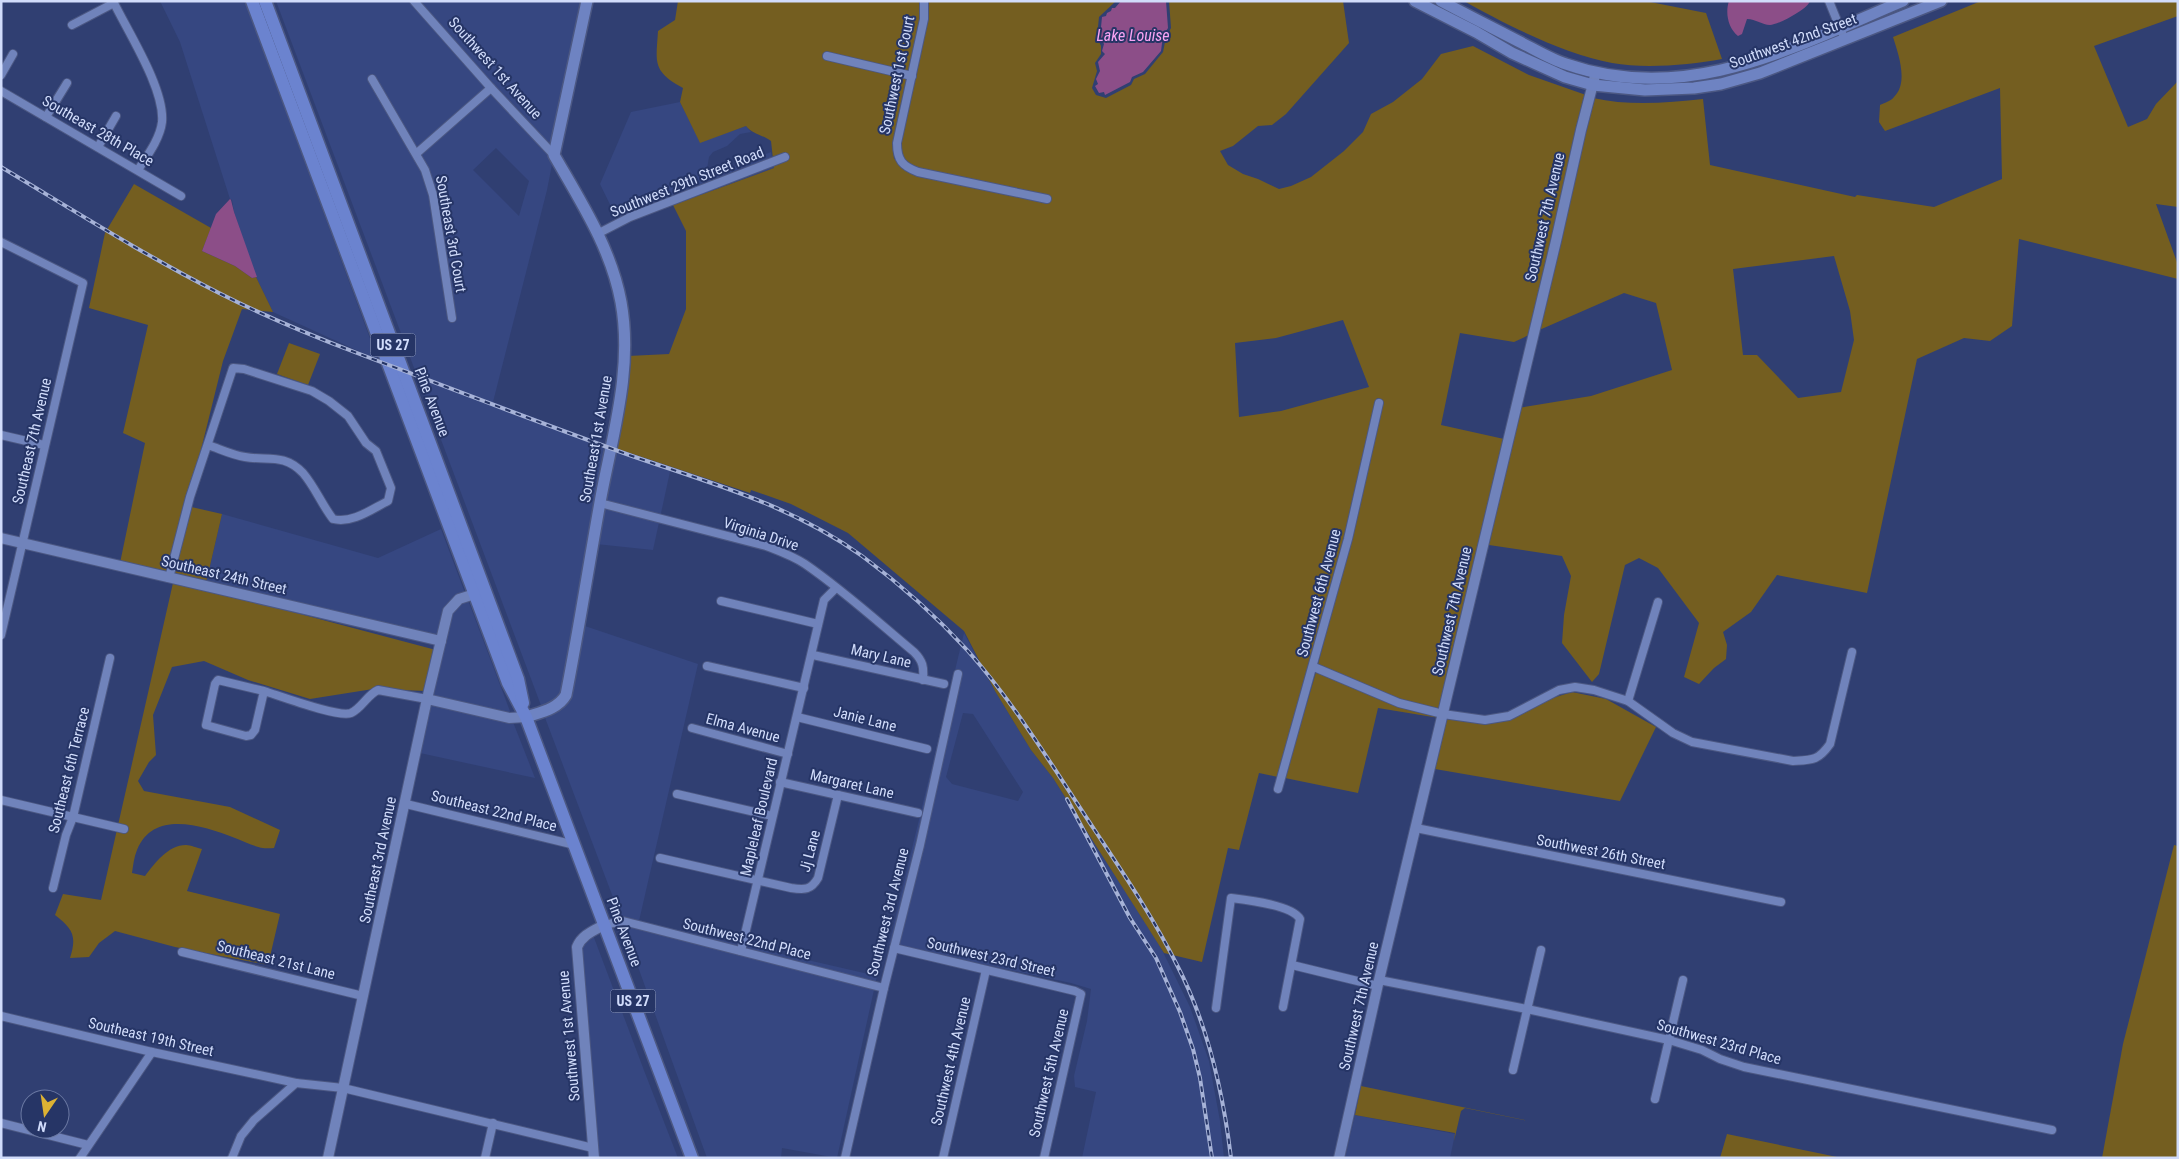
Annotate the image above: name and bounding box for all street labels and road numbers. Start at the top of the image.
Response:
street label: Southwest 42nd Street [1727,10,1859,72]
street label: Southwest 1st Avenue [444,13,546,123]
street label: Southwest 1st Court [876,14,918,136]
street label: Southeast 28th Place [39,92,157,170]
street label: Southwest 29th Street Road [607,143,767,221]
street label: Southwest 7th Avenue [1521,151,1569,283]
street label: Southeast 3rd Court [432,174,470,294]
road number: US 27 [370,334,416,356]
street label: Pine Avenue [411,365,453,439]
street label: Southeast 1st Avenue [576,374,616,504]
street label: Southeast 7th Avenue [9,376,55,506]
street label: Virginia Drive [721,513,801,555]
street label: Southwest 6th Avenue [1293,527,1345,659]
street label: Southwest 7th Avenue [1428,545,1476,677]
street label: Southeast 24th Street [159,552,289,598]
street label: Mary Lane [849,640,913,672]
street label: Janie Lane [832,702,898,736]
street label: Southeast 6th Terrace [45,705,93,835]
street label: Elma Avenue [704,709,782,747]
street label: Mapleleaf Boulevard [737,756,781,878]
street label: Margaret Lane [808,766,896,802]
street label: Southeast 22nd Place [429,787,559,835]
street label: Southeast 3rd Avenue [356,795,400,925]
street label: Jj Lane [796,828,824,874]
street label: Southwest 26th Street [1535,831,1667,873]
street label: Southwest 3rd Avenue [863,846,913,978]
street label: Pine Avenue [603,895,645,969]
street label: Southwest 22nd Place [681,914,813,964]
street label: Southwest 23rd Street [925,933,1057,981]
street label: Southeast 21st Lane [215,937,337,983]
street label: Southwest 7th Avenue [1335,940,1383,1072]
street label: Southwest 1st Avenue [554,970,584,1102]
road number: US 27 [610,989,656,1012]
street label: Southwest 4th Avenue [927,995,975,1127]
street label: Southwest 5th Avenue [1025,1007,1073,1139]
street label: Southeast 19th Street [86,1014,216,1060]
street label: Southwest 23rd Place [1655,1016,1783,1068]

